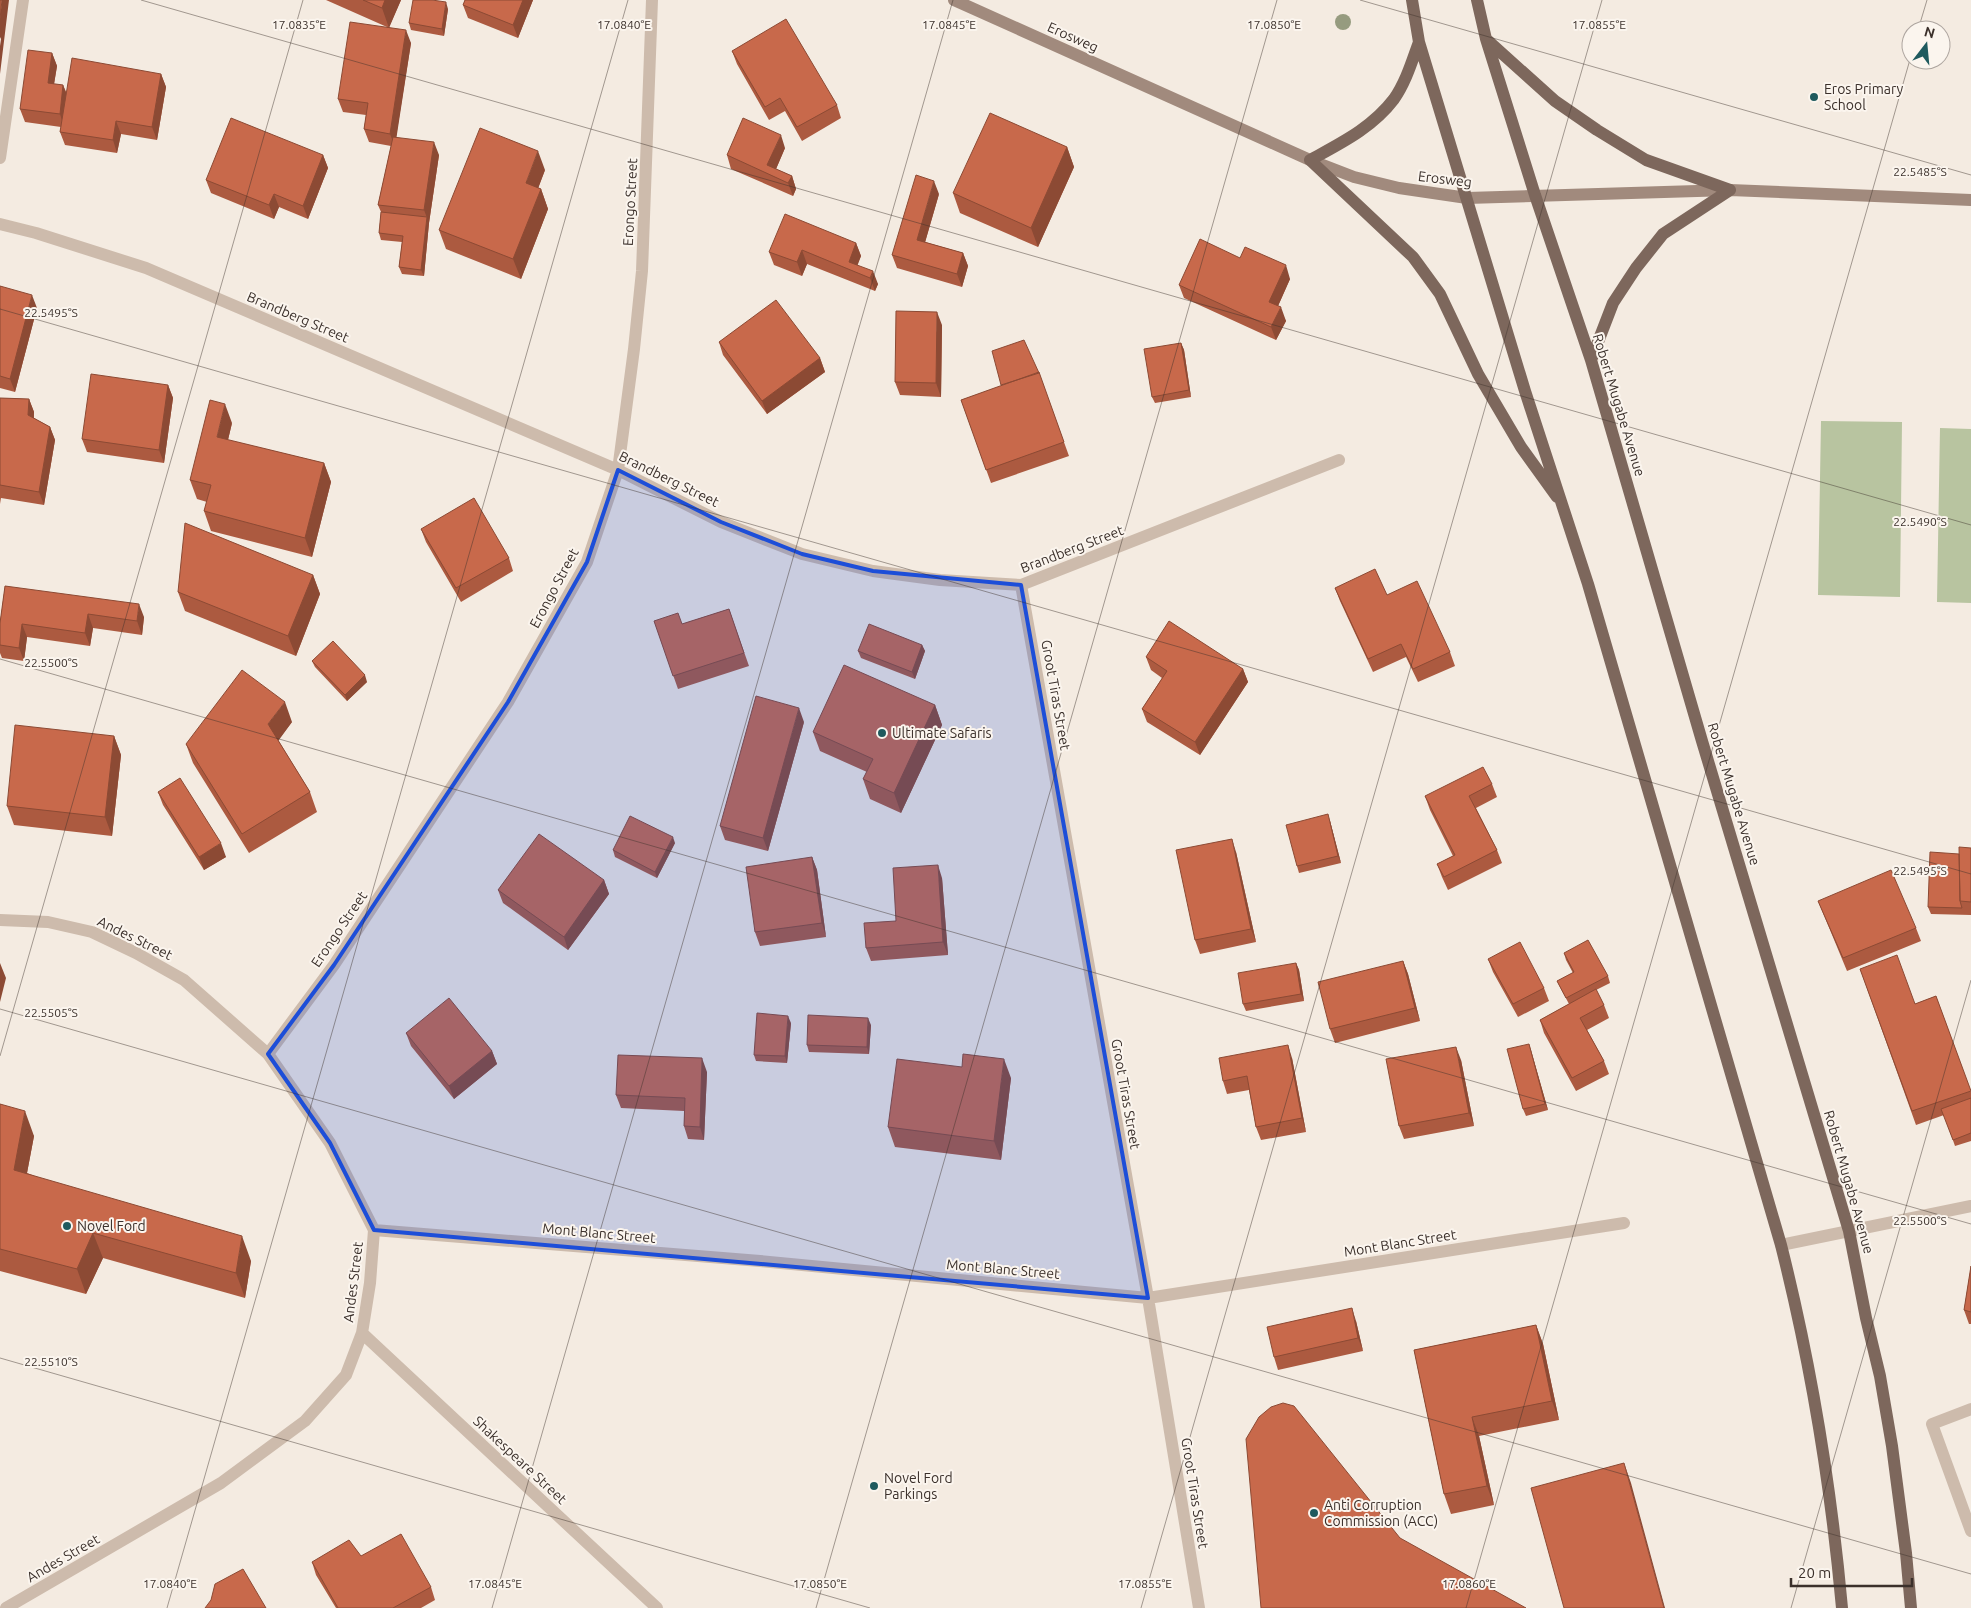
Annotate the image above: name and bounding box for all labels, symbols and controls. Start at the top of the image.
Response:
text: 17.0835°E [272,18,326,31]
text: 17.0840°E [597,18,651,31]
text: 17.0845°E [922,18,976,31]
text: 17.0850°E [1247,18,1301,31]
text: 17.0855°E [1572,18,1626,31]
street label: Erosweg [1045,19,1101,55]
north arrow [1901,20,1951,70]
text: N [1922,23,1937,42]
place label: Eros Primary School [1824,81,1904,113]
marker: Eros Primary School [1808,91,1820,103]
street label: Erongo Street [620,157,640,246]
text: 22.5485°S [1893,165,1947,178]
street label: Erosweg [1417,168,1473,190]
street label: Brandberg Street [245,288,352,346]
text: 22.5495°S [24,306,78,319]
street label: Robert Mugabe Avenue [1590,332,1648,478]
street label: Brandberg Street [616,448,722,510]
text: 22.5490°S [1893,515,1947,528]
street label: Brandberg Street [1018,522,1126,576]
street label: Erongo Street [526,545,582,631]
street label: Groot Tiras Street [1038,638,1074,752]
text: 22.5500°S [24,656,78,669]
street label: Robert Mugabe Avenue [1705,721,1763,867]
place label: Ultimate Safaris [892,725,992,741]
marker: Ultimate Safaris [876,727,888,739]
text: 22.5495°S [1893,864,1947,877]
street label: Erongo Street [308,888,370,970]
street label: Andes Street [95,913,176,963]
text: 22.5505°S [24,1006,78,1019]
street label: Groot Tiras Street [1108,1037,1144,1151]
street label: Robert Mugabe Avenue [1821,1108,1877,1256]
text: 22.5500°S [1893,1214,1947,1227]
place label: Novel Ford [77,1218,146,1234]
marker: Novel Ford [61,1220,73,1232]
street label: Mont Blanc Street [542,1220,657,1246]
street label: Mont Blanc Street [1343,1226,1458,1260]
street label: Andes Street [340,1240,366,1323]
street label: Mont Blanc Street [946,1256,1061,1282]
text: 22.5510°S [24,1355,78,1368]
street label: Shakespeare Street [470,1413,570,1508]
street label: Groot Tiras Street [1178,1436,1212,1550]
place label: Novel Ford Parkings [884,1470,953,1502]
marker: Novel Ford Parkings [868,1480,880,1492]
place label: Anti Corruption Commission (ACC) [1324,1497,1438,1529]
marker: Anti Corruption Commission (ACC) [1308,1507,1320,1519]
street label: Andes Street [24,1530,103,1585]
scale bar [1791,1556,1912,1588]
text: 20 m [1798,1564,1831,1581]
text: 17.0840°E [143,1577,197,1590]
text: 17.0845°E [468,1577,522,1590]
text: 17.0850°E [793,1577,847,1590]
text: 17.0855°E [1118,1577,1172,1590]
text: 17.0860°E [1442,1577,1496,1590]

